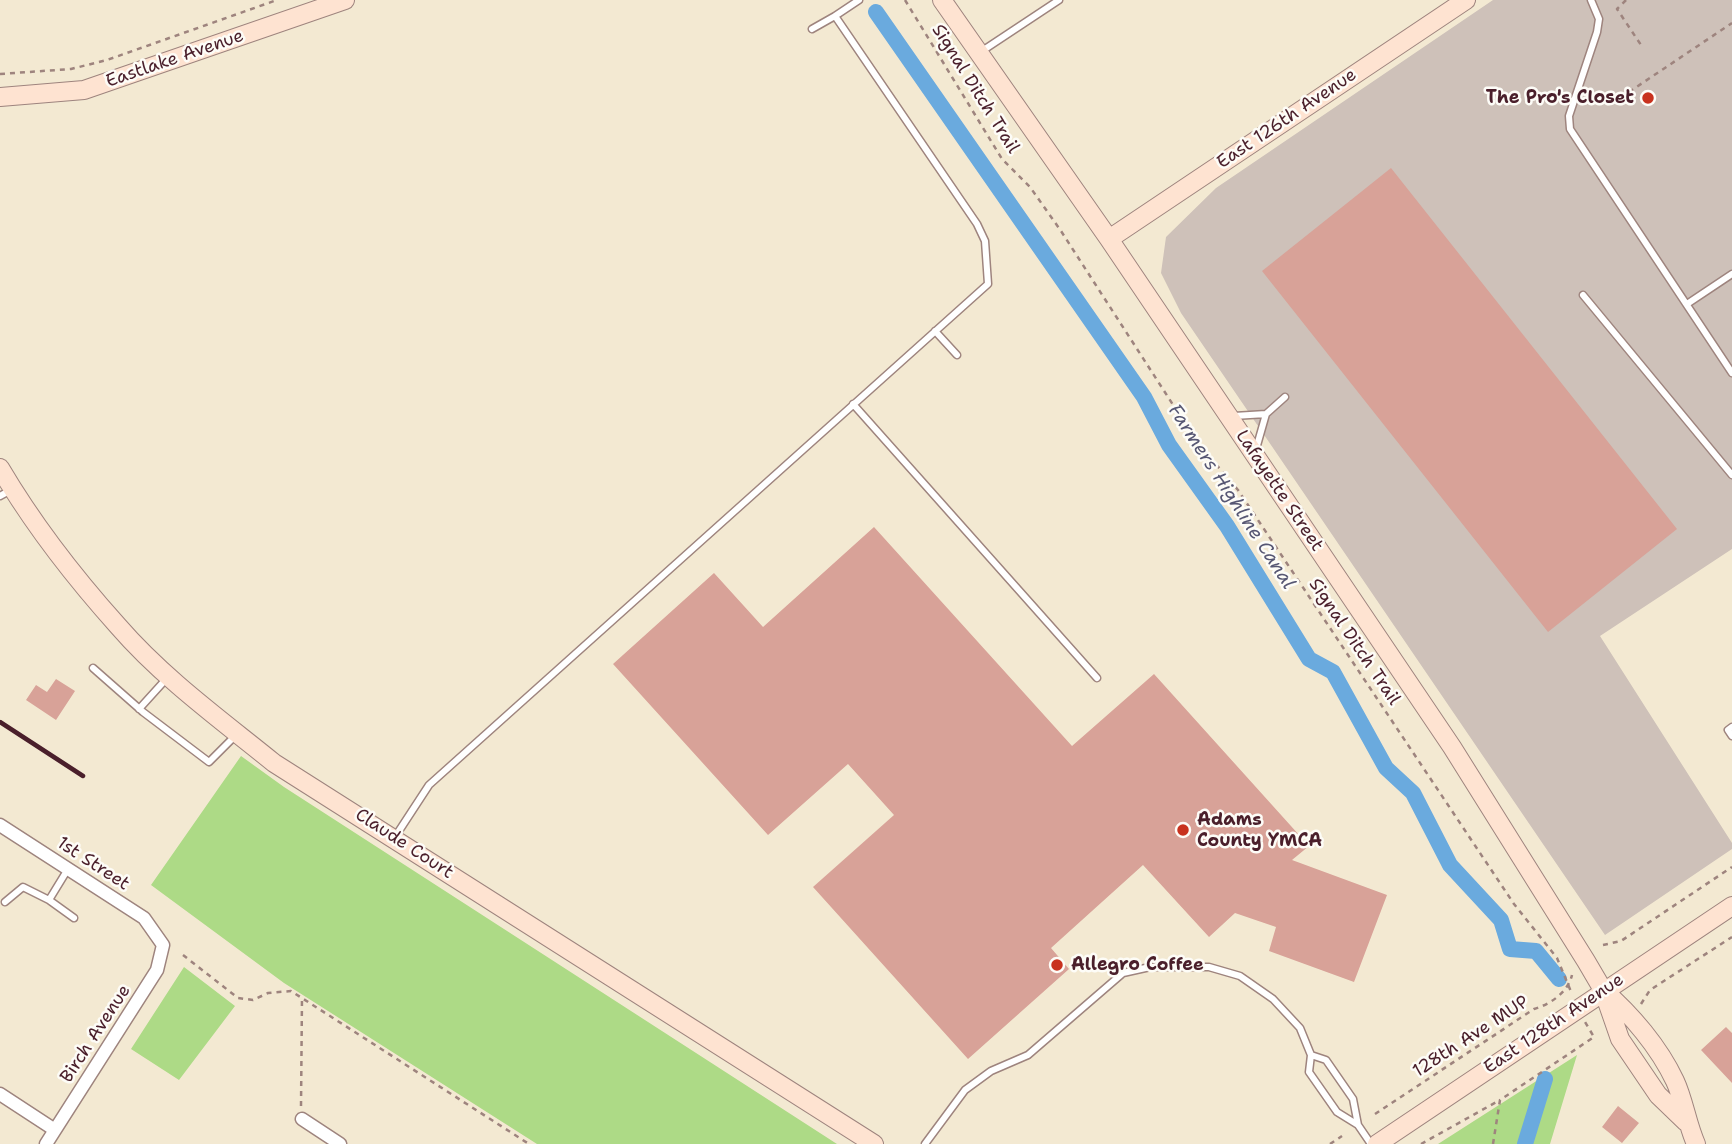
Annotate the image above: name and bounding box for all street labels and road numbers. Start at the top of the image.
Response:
street label: Signal Ditch Trail [927,20,1023,158]
street label: Eastlake Avenue [103,25,247,93]
street label: East 126th Avenue [1213,64,1361,174]
street label: Lafayette Street [1230,426,1328,556]
street label: Signal Ditch Trail [1304,575,1404,709]
street label: Claude Court [351,804,457,884]
street label: 1st Street [53,833,133,895]
street label: East 128th Avenue [1480,969,1628,1079]
street label: Birch Avenue [56,981,136,1087]
street label: 128th Ave MUP [1409,991,1533,1083]

